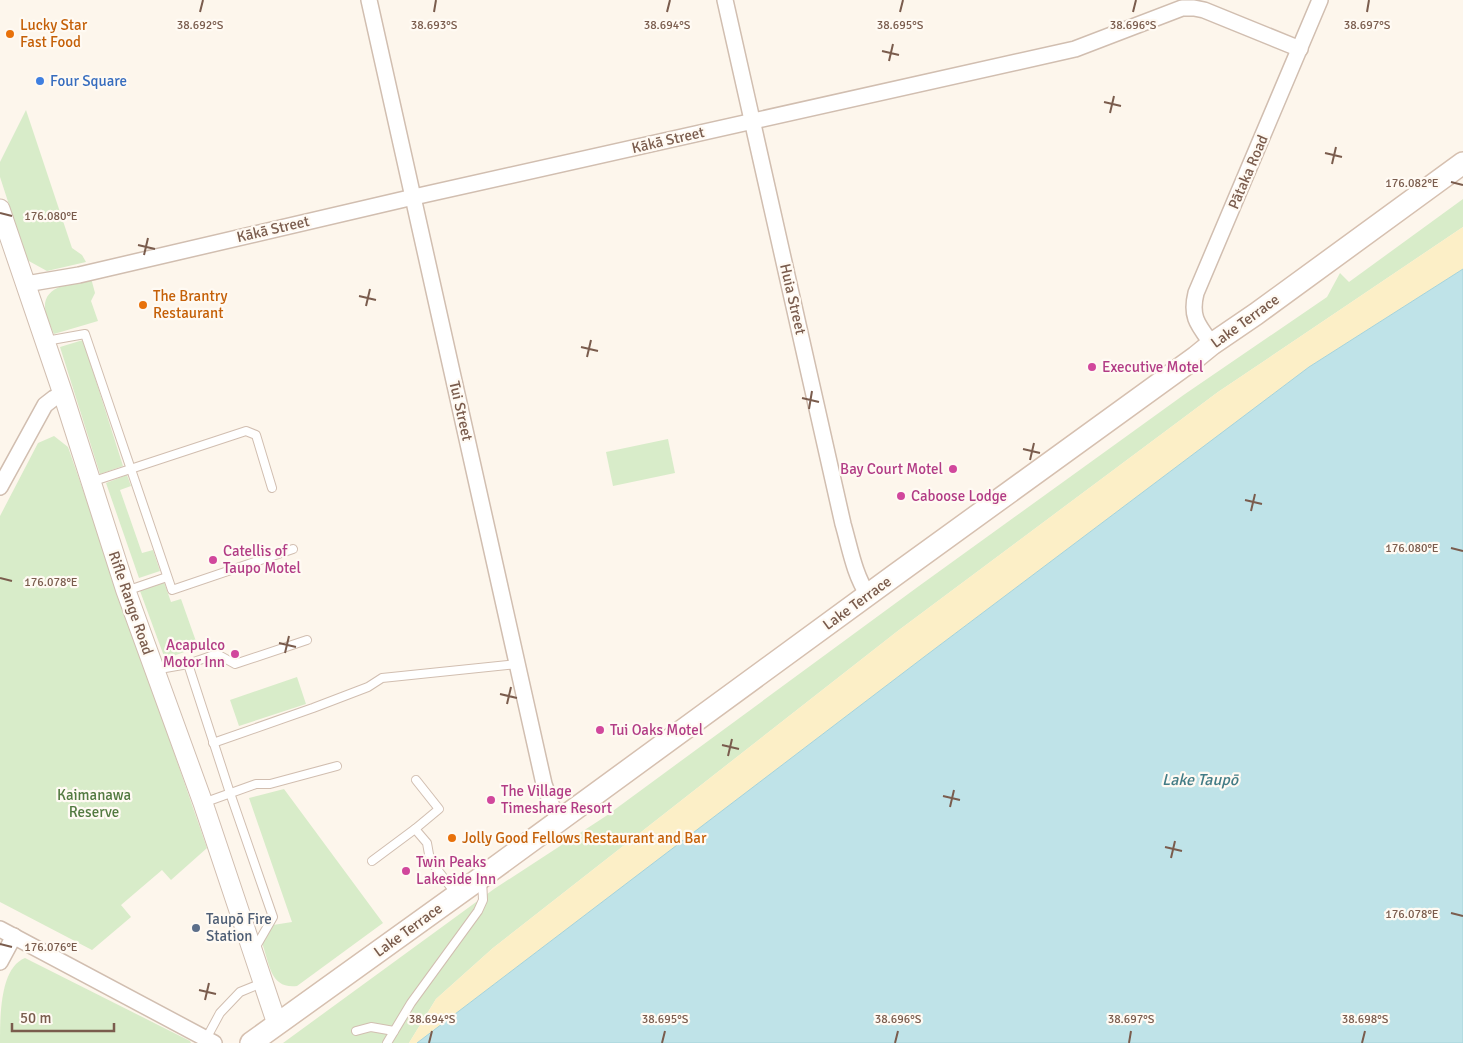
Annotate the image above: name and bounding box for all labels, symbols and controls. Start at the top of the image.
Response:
place label: Lucky Star Fast Food [20,16,88,51]
text: 38.692°S [177,18,224,33]
text: 38.693°S [411,18,458,33]
text: 38.694°S [644,18,691,33]
text: 38.695°S [877,18,924,33]
text: 38.696°S [1110,18,1157,33]
text: 38.697°S [1344,18,1391,33]
marker: Lucky Star Fast Food [4,28,16,40]
place label: Four Square [50,72,127,90]
marker: Four Square [34,75,46,87]
street label: Kākā Street [630,123,706,157]
street label: Pātaka Road [1224,132,1272,212]
text: 176.082°E [1385,176,1439,191]
text: 176.080°E [24,209,78,224]
street label: Kākā Street [235,212,311,246]
street label: Huia Street [776,262,810,336]
place label: The Brantry Restaurant [153,287,228,322]
street label: Lake Terrace [1207,290,1283,352]
marker: The Brantry Restaurant [137,299,149,311]
place label: Executive Motel [1102,358,1203,376]
marker: Executive Motel [1086,361,1098,373]
street label: Tui Street [445,379,477,443]
place label: Bay Court Motel [840,460,943,478]
marker: Bay Court Motel [947,463,959,475]
place label: Caboose Lodge [911,487,1007,505]
marker: Caboose Lodge [895,490,907,502]
text: 176.080°E [1385,541,1439,556]
place label: Catellis of Taupo Motel [223,542,301,577]
street label: Rifle Range Road [105,549,157,657]
marker: Catellis of Taupo Motel [207,554,219,566]
street label: Lake Terrace [819,572,895,634]
text: 176.078°E [24,575,78,590]
place label: Acapulco Motor Inn [163,636,225,671]
marker: Acapulco Motor Inn [229,648,241,660]
place label: Tui Oaks Motel [610,721,703,739]
marker: Tui Oaks Motel [594,724,606,736]
water label: Lake Taupō [1162,770,1240,790]
place label: The Village Timeshare Resort [501,782,612,817]
park label: Kaimanawa Reserve [57,786,131,821]
marker: The Village Timeshare Resort [485,794,497,806]
place label: Jolly Good Fellows Restaurant and Bar [462,829,707,847]
marker: Jolly Good Fellows Restaurant and Bar [446,832,458,844]
place label: Twin Peaks Lakeside Inn [416,853,496,888]
marker: Twin Peaks Lakeside Inn [400,865,412,877]
street label: Lake Terrace [370,899,446,961]
text: 176.078°E [1385,907,1439,922]
place label: Taupō Fire Station [206,910,272,945]
marker: Taupō Fire Station [190,922,202,934]
text: 176.076°E [24,940,78,955]
scale bar [12,1000,115,1032]
text: 50 m [20,1009,51,1027]
text: 38.694°S [409,1012,456,1027]
text: 38.695°S [642,1012,689,1027]
text: 38.696°S [875,1012,922,1027]
text: 38.697°S [1108,1012,1155,1027]
text: 38.698°S [1342,1012,1389,1027]

